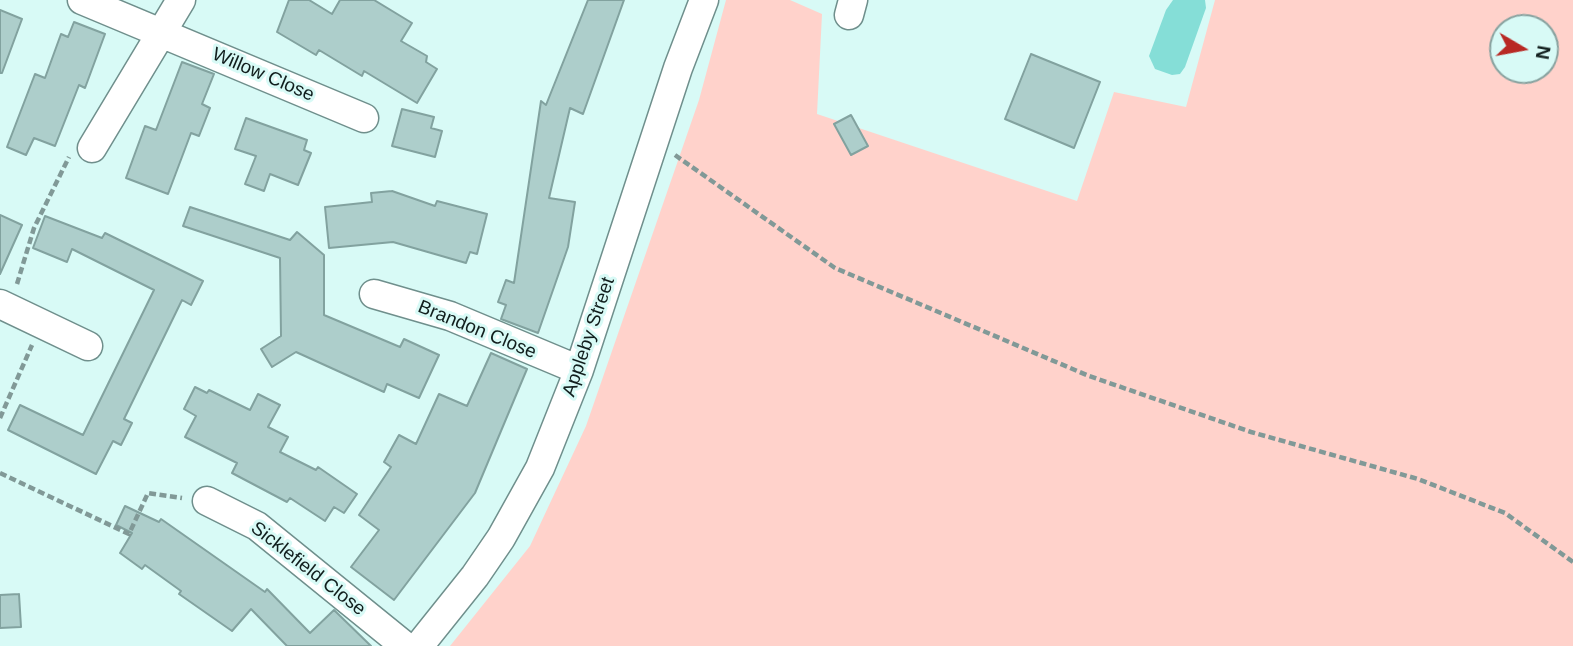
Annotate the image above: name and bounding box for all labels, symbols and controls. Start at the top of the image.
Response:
north arrow [1489,14,1559,84]
street label: Willow Close [208,43,318,107]
text: N [1532,44,1555,61]
street label: Appleby Street [558,274,620,400]
street label: Brandon Close [414,296,540,364]
street label: Sicklefield Close [246,517,370,621]

